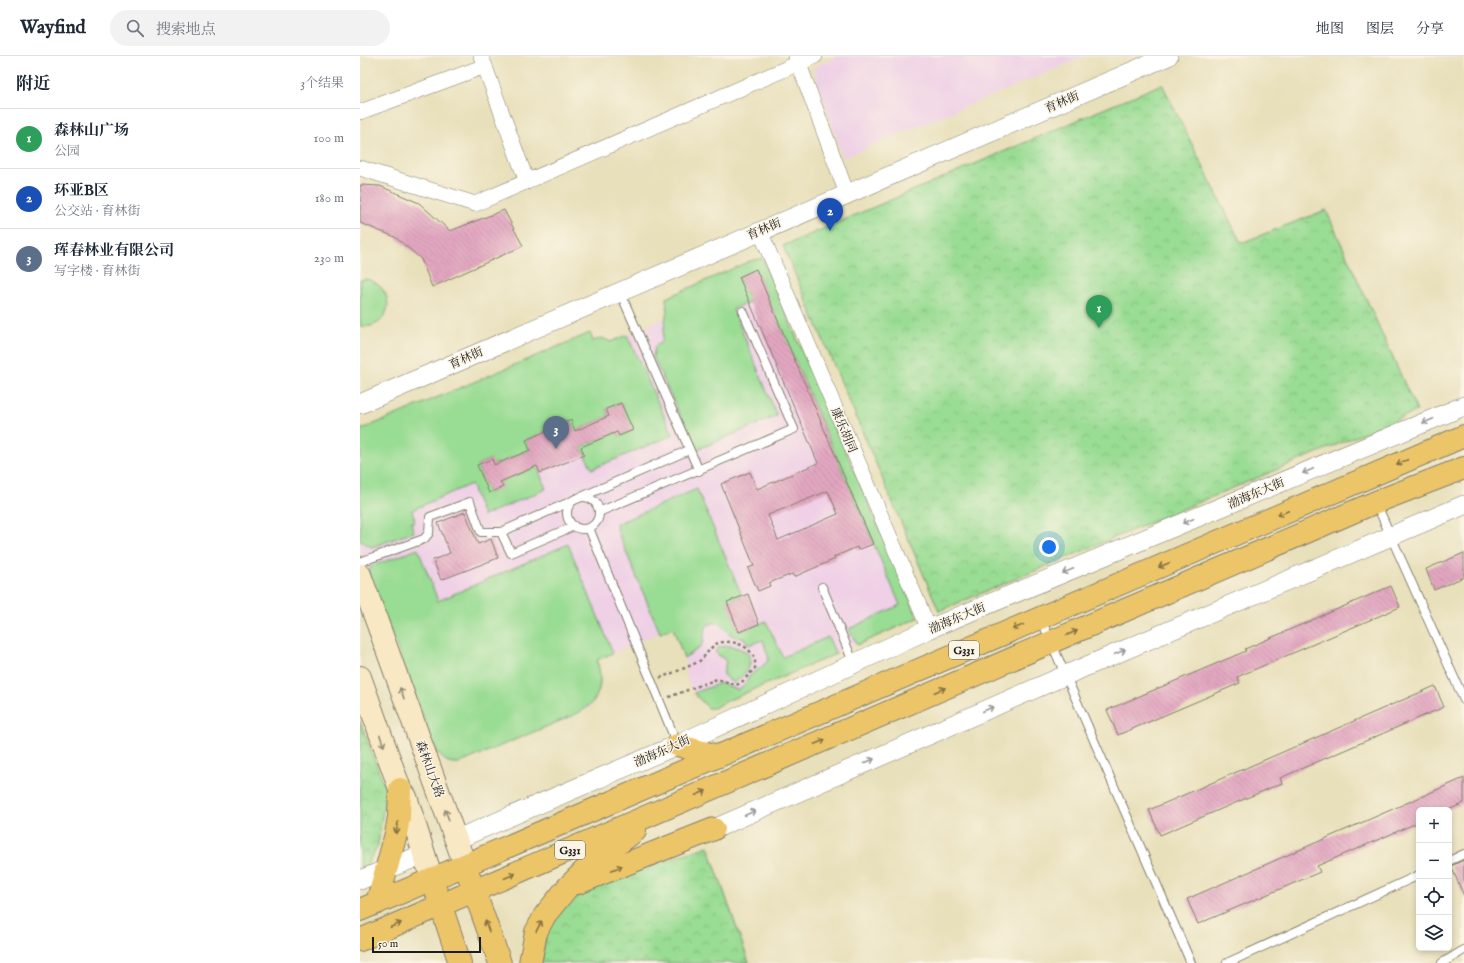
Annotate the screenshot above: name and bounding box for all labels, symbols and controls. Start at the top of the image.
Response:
search box [110,10,390,46]
text: Wayfind [20,16,86,40]
icon: search [124,17,146,39]
text: 搜索地点 [156,20,216,39]
text: 地图 [1316,20,1344,38]
text: 图层 [1366,20,1394,38]
text: 分享 [1416,20,1444,38]
text: 附近 [16,74,50,95]
text: 3个结果 [300,75,344,92]
street label: 育林街 [1043,88,1083,116]
text: 森林山广场 [54,121,129,140]
text: 1 [27,130,31,147]
text: 100 m [314,130,344,147]
text: 公园 [54,143,80,160]
text: 环亚B区 [54,181,109,200]
text: 2 [26,190,32,207]
text: 180 m [315,190,344,207]
pin: 2 [817,198,843,231]
text: 公交站 · 育林街 [54,203,141,220]
street label: 育林街 [745,215,785,243]
text: 珲春林业有限公司 [54,241,174,260]
text: 3 [27,250,31,267]
text: 230 m [314,250,344,267]
text: 写字楼 · 育林街 [54,263,141,280]
pin: 1 [1086,295,1112,328]
street label: 育林街 [447,344,487,373]
street label: 康乐胡同 [827,405,860,455]
pin: 3 [543,416,569,449]
one-way arrow [1422,418,1434,426]
one-way arrow [1397,459,1409,466]
one-way arrow [1302,468,1314,476]
street label: 渤海东大街 [1226,474,1288,512]
one-way arrow [1277,510,1289,518]
one-way arrow [1182,518,1194,526]
your location [1039,537,1059,557]
one-way arrow [1158,561,1170,569]
one-way arrow [1062,568,1074,576]
street label: 渤海东大街 [927,599,989,637]
one-way arrow [1013,624,1025,631]
one-way arrow [1066,629,1078,636]
road number: G331 [949,641,979,659]
one-way arrow [1114,647,1126,655]
one-way arrow [933,686,945,693]
one-way arrow [398,687,406,699]
one-way arrow [982,705,994,712]
street label: 渤海东大街 [632,732,694,771]
one-way arrow [379,734,387,746]
one-way arrow [814,737,826,745]
street label: 森林山大路 [412,738,447,800]
one-way arrow [863,757,875,764]
one-way arrow [695,789,707,796]
map controls [1416,807,1452,951]
button: + [1416,807,1452,843]
one-way arrow [744,809,756,816]
one-way arrow [442,810,450,822]
one-way arrow [393,821,401,834]
road number: G331 [555,841,585,859]
button: − [1416,843,1452,879]
one-way arrow [610,863,622,871]
one-way arrow [504,872,516,879]
button: locate [1416,879,1452,915]
button: layers [1416,915,1452,951]
one-way arrow [389,920,401,928]
one-way arrow [536,920,544,932]
one-way arrow [482,921,490,933]
scale bar [372,935,481,954]
text: 50 m [378,937,398,951]

